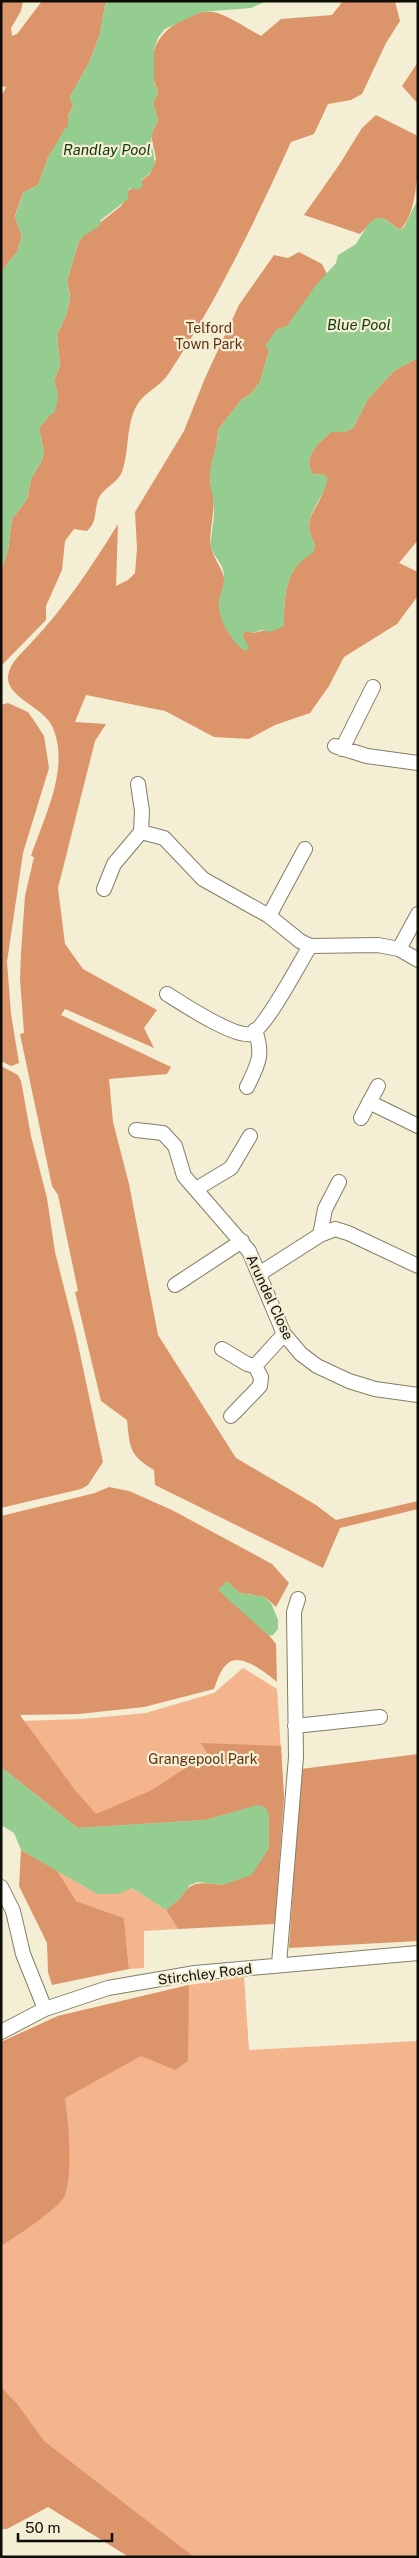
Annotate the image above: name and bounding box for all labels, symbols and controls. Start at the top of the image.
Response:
water label: Randlay Pool [63,141,151,158]
water label: Blue Pool [327,316,391,333]
park label: Telford Town Park [175,320,243,352]
street label: Arundel Close [243,1252,297,1342]
park label: Grangepool Park [148,1751,258,1767]
street label: Stirchley Road [157,1960,253,1988]
scale bar [18,2510,111,2542]
text: 50 m [25,2519,60,2536]

